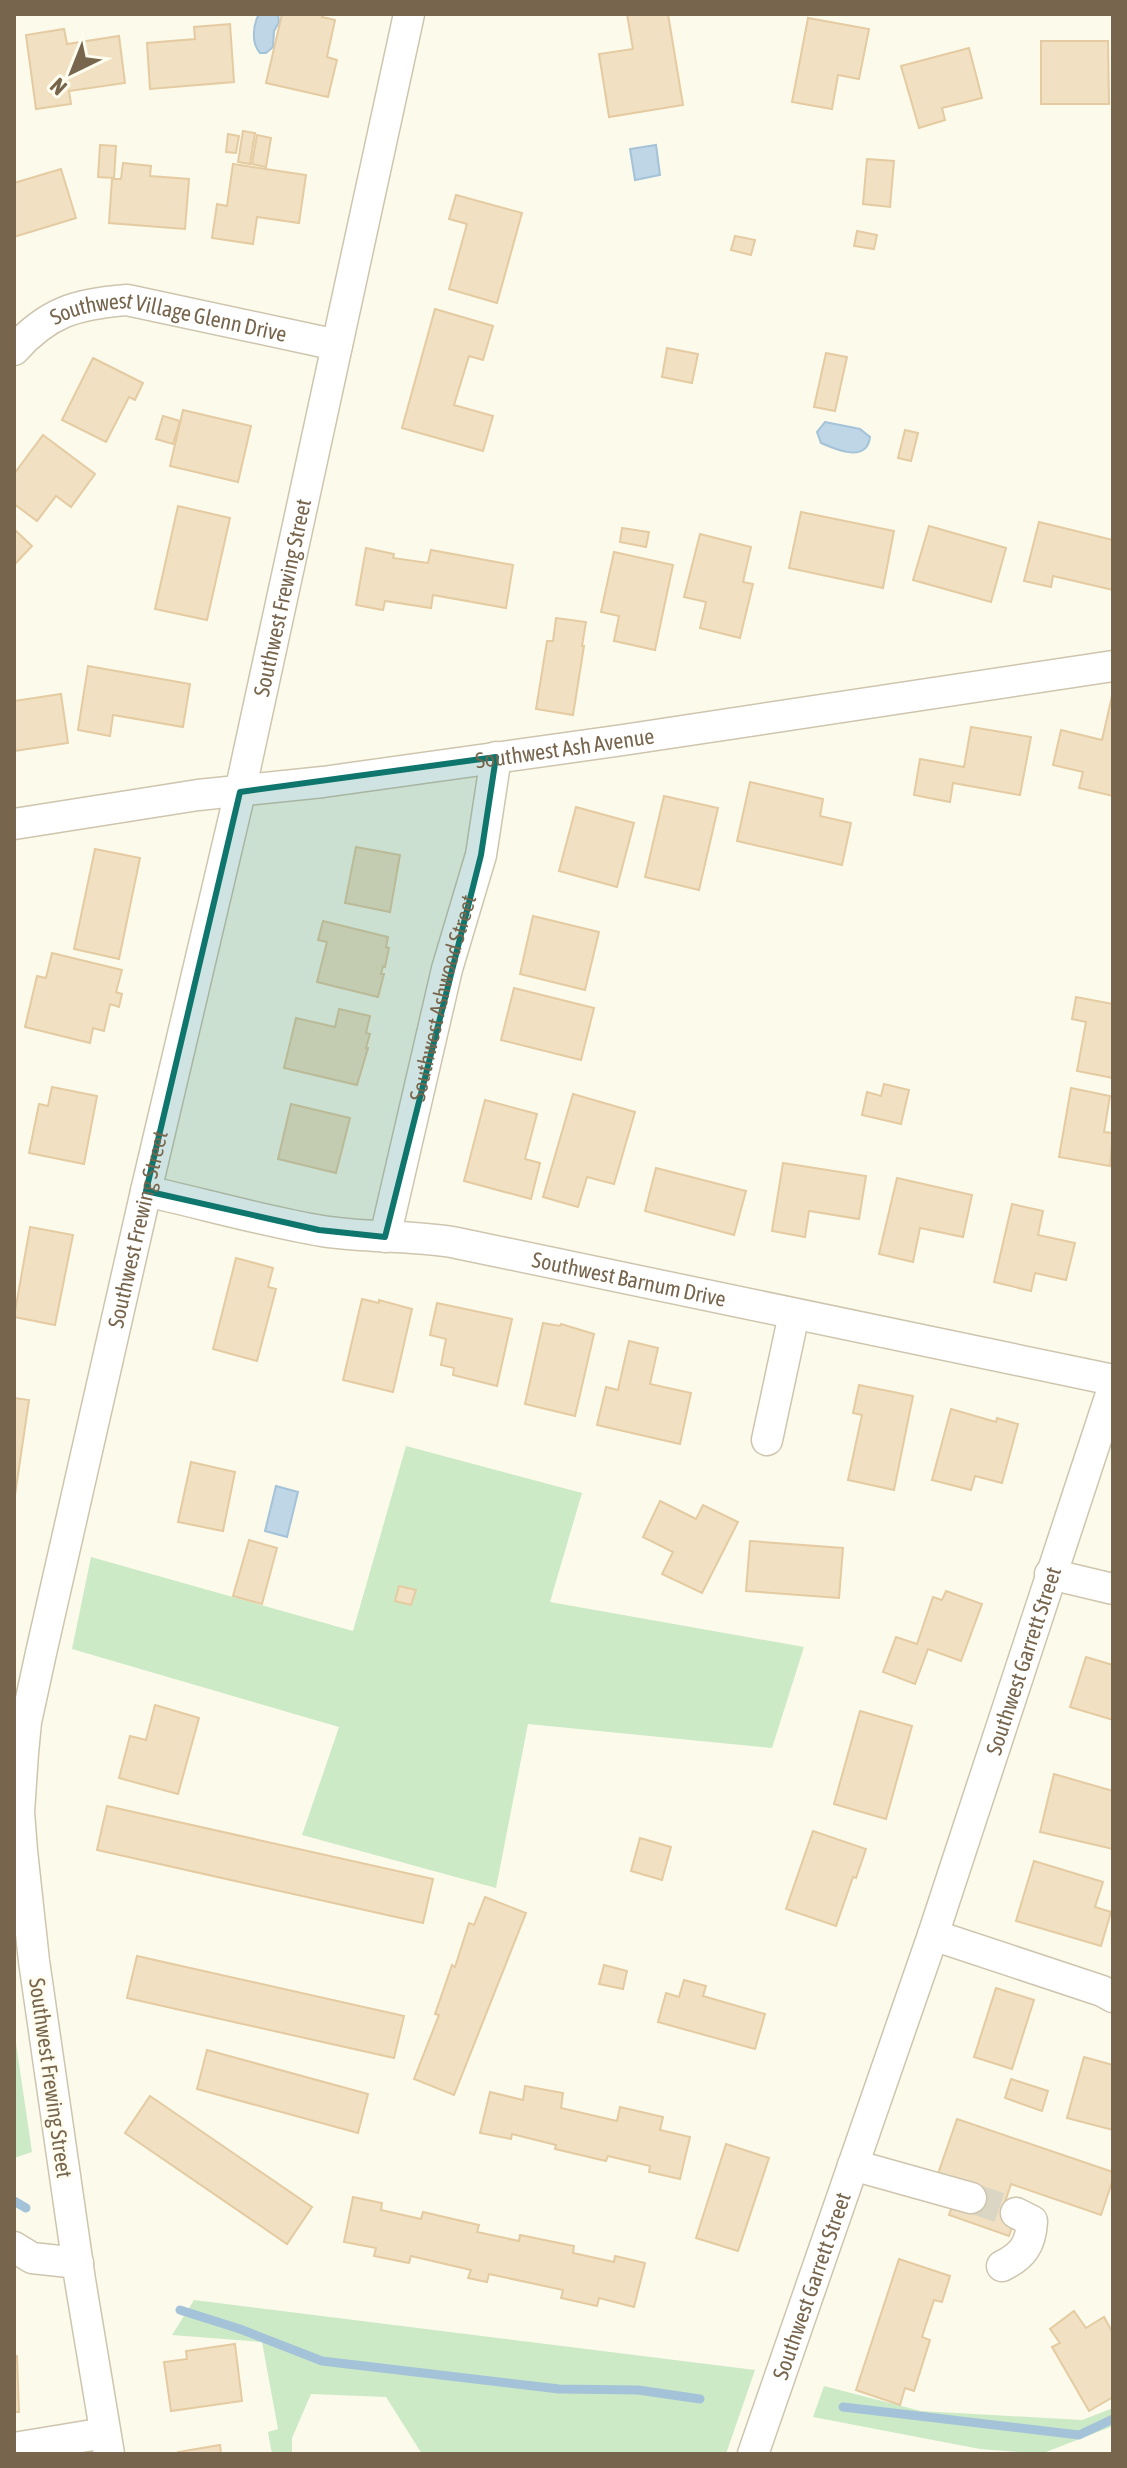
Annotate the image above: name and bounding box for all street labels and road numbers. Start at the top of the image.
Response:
street label: Southwest Village Glenn Drive [46,287,289,347]
street label: Southwest Frewing Street [248,496,316,699]
street label: Southwest Ash Avenue [474,722,656,774]
street label: Southwest Ashwood Street [404,892,481,1104]
street label: Southwest Frewing Street [102,1128,173,1330]
street label: Southwest Barnum Drive [530,1246,728,1312]
street label: Southwest Garrett Street [980,1564,1066,1758]
street label: Southwest Frewing Street [24,1976,78,2180]
street label: Southwest Garrett Street [767,2189,856,2383]

